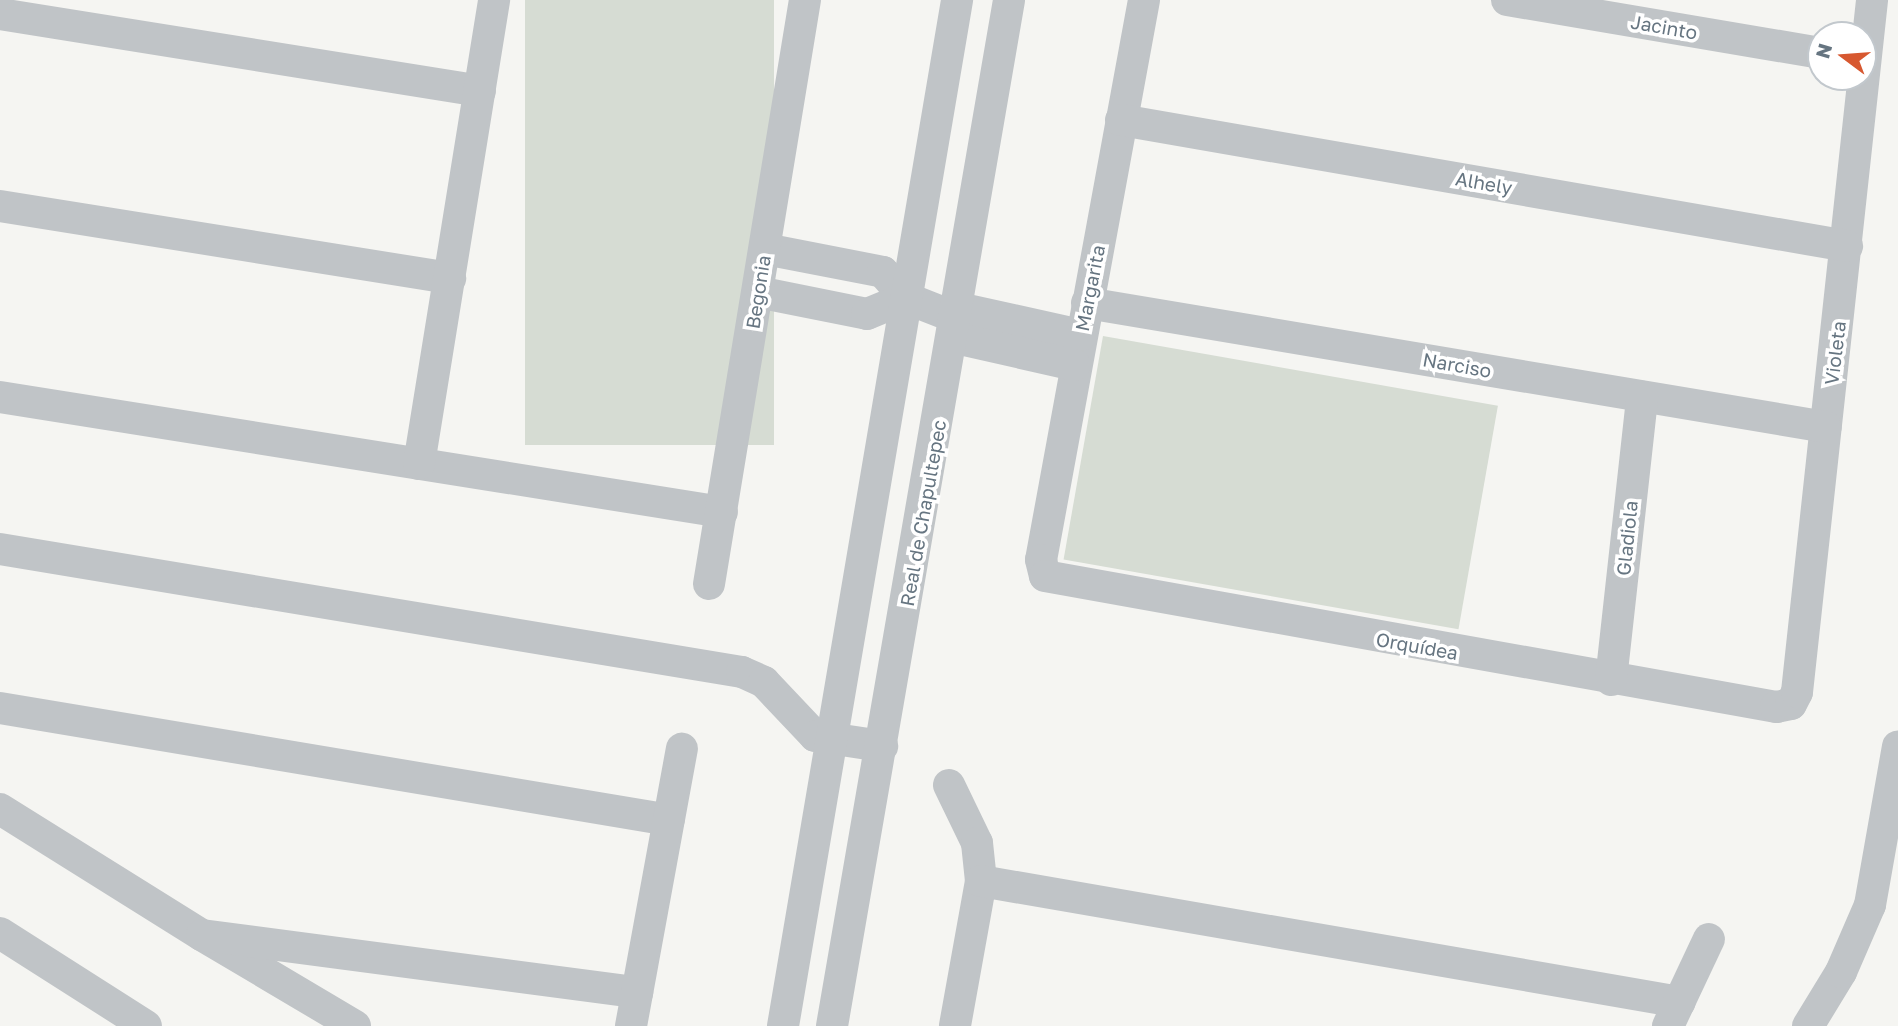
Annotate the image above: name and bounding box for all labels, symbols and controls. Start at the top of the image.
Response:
street label: Jacinto [1629,10,1699,44]
north arrow [1807,21,1877,91]
text: N [1810,41,1836,61]
street label: Alhely [1454,167,1514,199]
street label: Margarita [1070,243,1110,333]
street label: Begonia [741,254,775,330]
street label: Violeta [1820,320,1850,386]
street label: Narciso [1421,348,1493,382]
street label: Real de Chapultepec [895,418,951,608]
street label: Gladiola [1612,499,1642,577]
street label: Orquídea [1374,628,1460,664]

